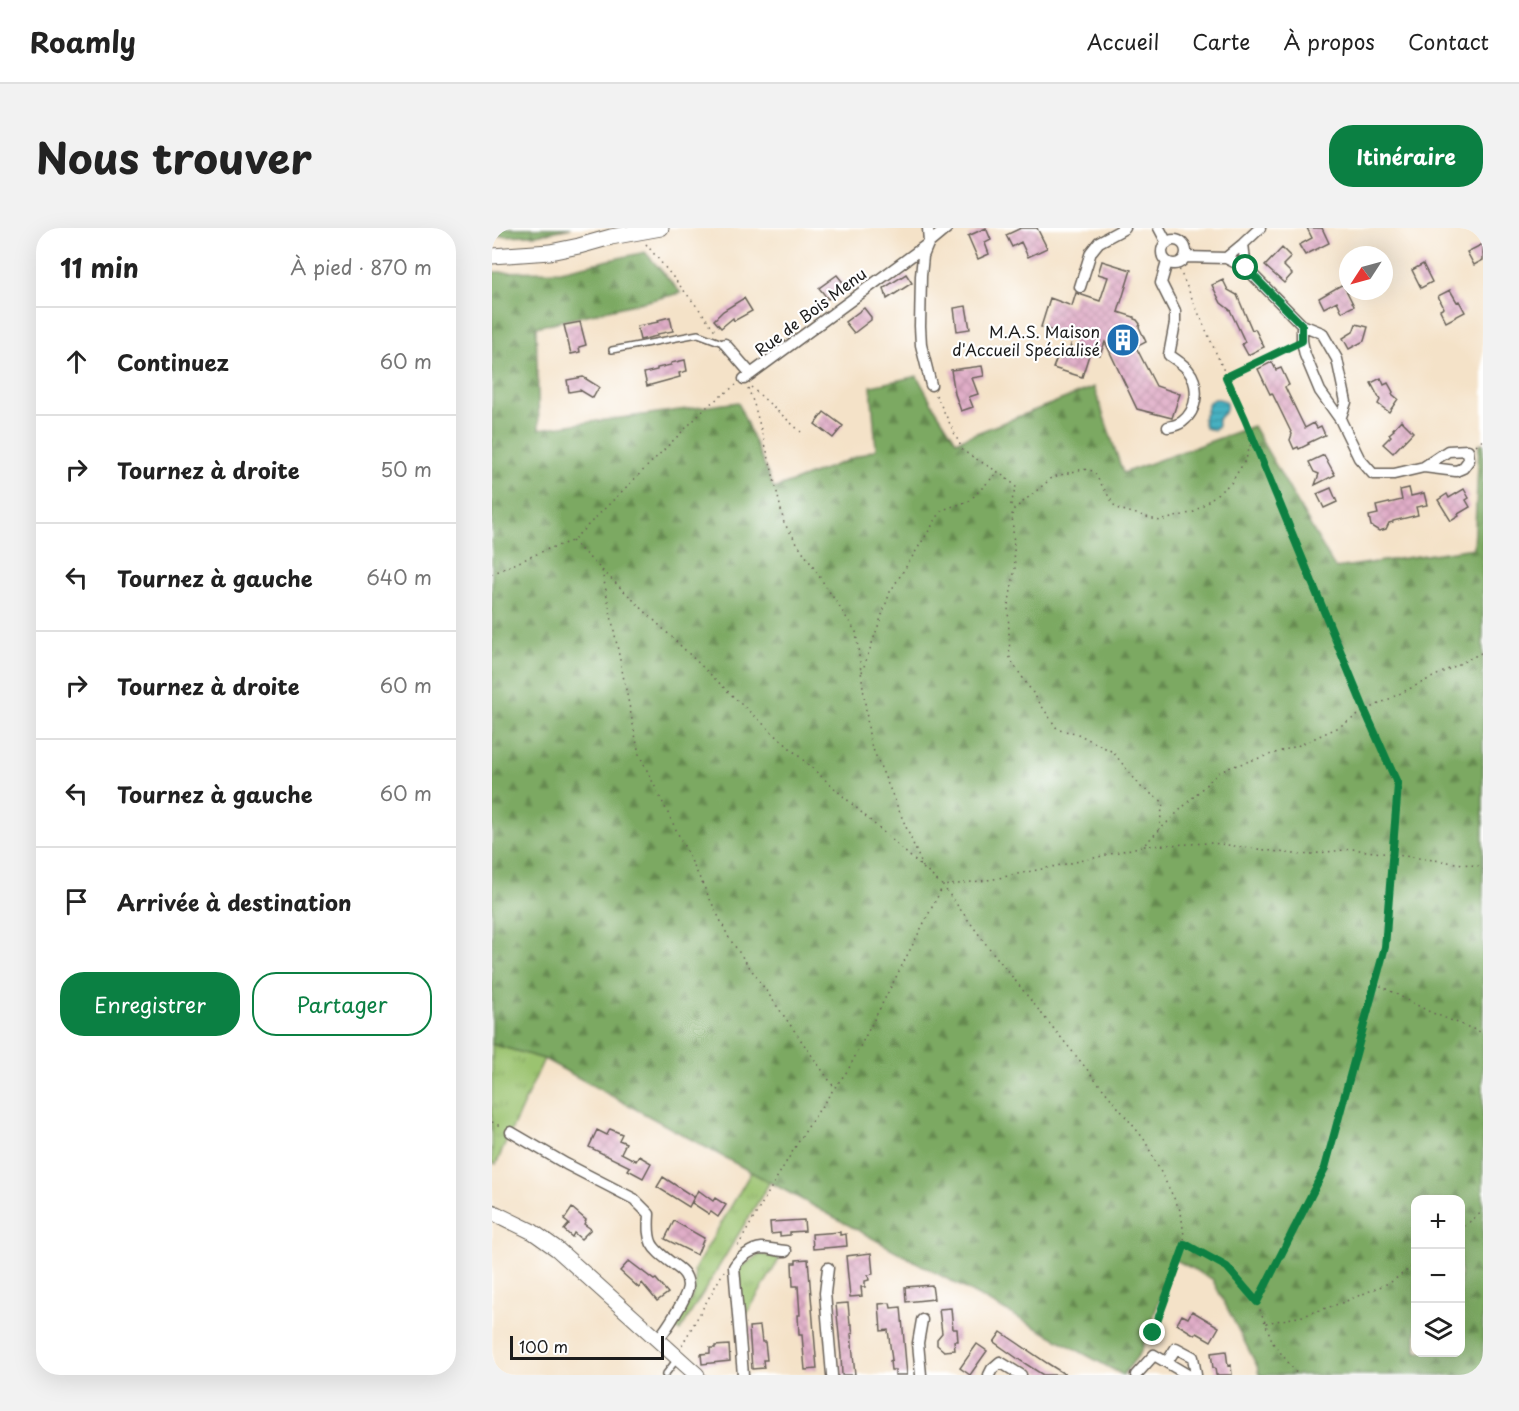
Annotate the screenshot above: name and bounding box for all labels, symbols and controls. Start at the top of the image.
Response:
text: Roamly [30,20,136,63]
text: Accueil [1087,25,1159,57]
text: Carte [1192,25,1250,57]
text: À propos [1283,25,1375,57]
text: Contact [1408,25,1489,57]
text: Nous trouver [36,125,312,188]
button: Itinéraire [1329,125,1483,187]
north arrow [1339,246,1393,300]
text: 11 min [60,248,139,287]
text: À pied · 870 m [290,252,432,282]
route start [1232,254,1258,280]
street label: Rue de Bois Menu [749,261,871,361]
place label: M.A.S. Maison d'Accueil Spécialisé [952,319,1100,361]
building icon: M.A.S. Maison d'Accueil Spécialisé [1105,322,1141,358]
icon: ahead [60,345,93,378]
text: Continuez [117,345,229,378]
text: 60 m [380,346,432,376]
icon: right [60,453,93,486]
text: Tournez à droite [117,453,300,486]
text: 50 m [380,454,432,484]
icon: left [60,561,93,594]
text: Tournez à gauche [117,561,313,594]
text: 640 m [366,562,432,592]
icon: right [60,669,93,702]
text: Tournez à droite [117,669,300,702]
text: 60 m [380,670,432,700]
icon: left [60,777,93,810]
text: Tournez à gauche [117,777,313,810]
text: 60 m [380,778,432,808]
icon: arrive [60,885,93,918]
text: Arrivée à destination [117,885,351,918]
button: Enregistrer [60,972,240,1036]
button: Partager [252,972,432,1036]
map controls [1411,1195,1465,1357]
button: + [1411,1195,1465,1249]
button: − [1411,1249,1465,1303]
button: layers [1411,1303,1465,1357]
route end [1139,1319,1165,1345]
scale bar [510,1333,664,1360]
text: 100 m [519,1334,568,1358]

